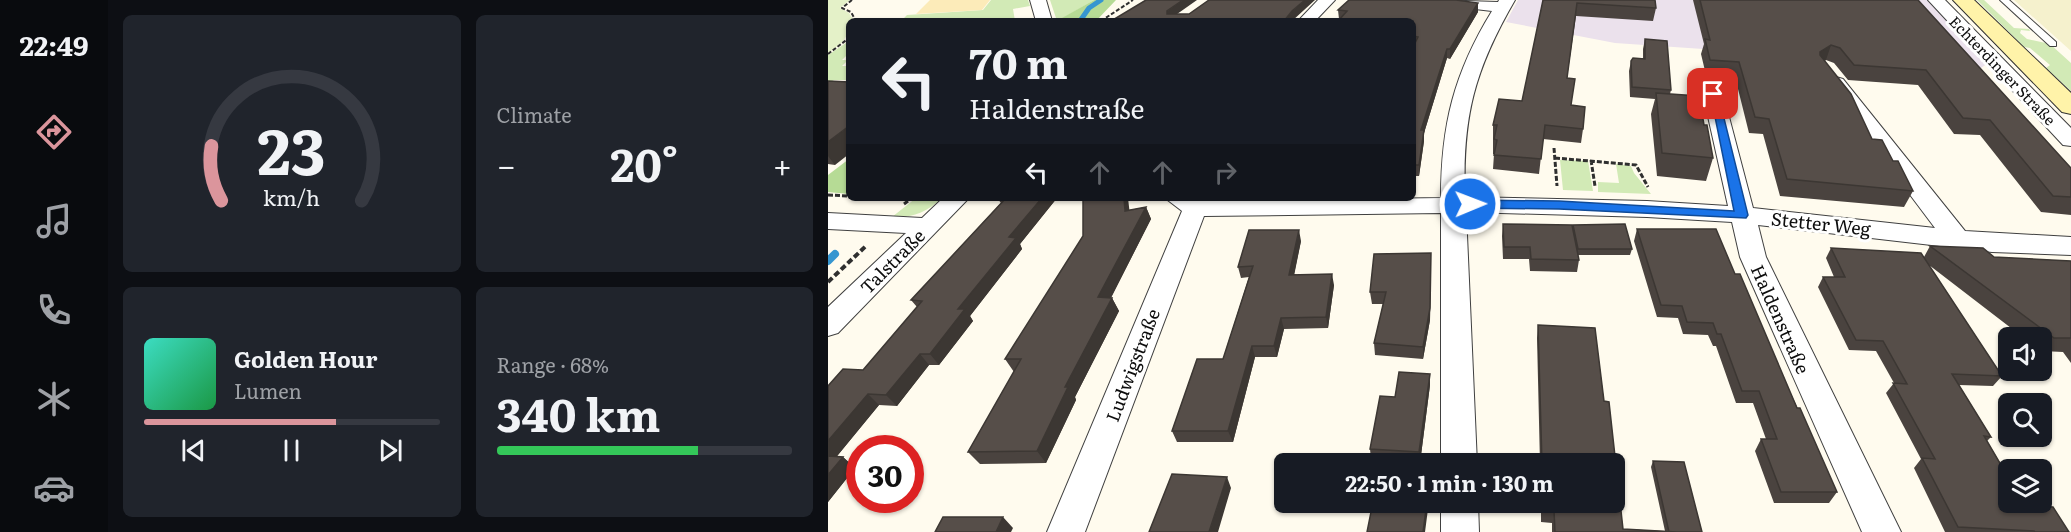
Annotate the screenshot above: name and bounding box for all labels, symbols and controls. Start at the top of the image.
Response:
street label: Echterdinger Straße [1945,10,2062,130]
text: 22:49 [19,24,89,64]
text: 70 m [969,30,1068,92]
icon: left [870,42,948,120]
pin [1687,68,1738,119]
icon: arrive [1696,77,1729,110]
text: Haldenstraße [969,87,1144,127]
text: Climate [497,99,572,129]
text: 23 [258,102,326,194]
icon: directions [33,111,75,153]
text: 20° [610,129,678,196]
text: − [497,139,516,188]
text: + [773,139,792,188]
icon: left [1020,156,1053,189]
icon: ahead [1083,156,1116,189]
icon: ahead [1146,156,1179,189]
icon: right [1209,156,1242,189]
position arrow [1438,172,1502,236]
text: km/h [263,181,320,213]
icon: music [33,200,75,242]
street label: Stetter Weg [1770,204,1873,242]
street label: Talstraße [853,222,931,300]
street label: Haldenstraße [1745,260,1817,378]
icon: phone [33,289,75,331]
street label: Ludwigstraße [1098,305,1166,425]
map controls [1998,327,2052,513]
button: sound [1998,327,2052,381]
text: Golden Hour [234,342,377,375]
text: Range · 68% [497,349,609,379]
text: Lumen [234,375,302,405]
icon: climate [33,378,75,420]
text: 340 km [497,379,660,446]
button: search [1998,393,2052,447]
icon: previous [177,434,210,467]
icon: pause [275,434,308,467]
icon: next [374,434,407,467]
speed limit sign: 30 [846,435,924,513]
button: layers [1998,459,2052,513]
text: 22:50 · 1 min · 130 m [1345,466,1554,499]
icon: car [33,467,75,509]

